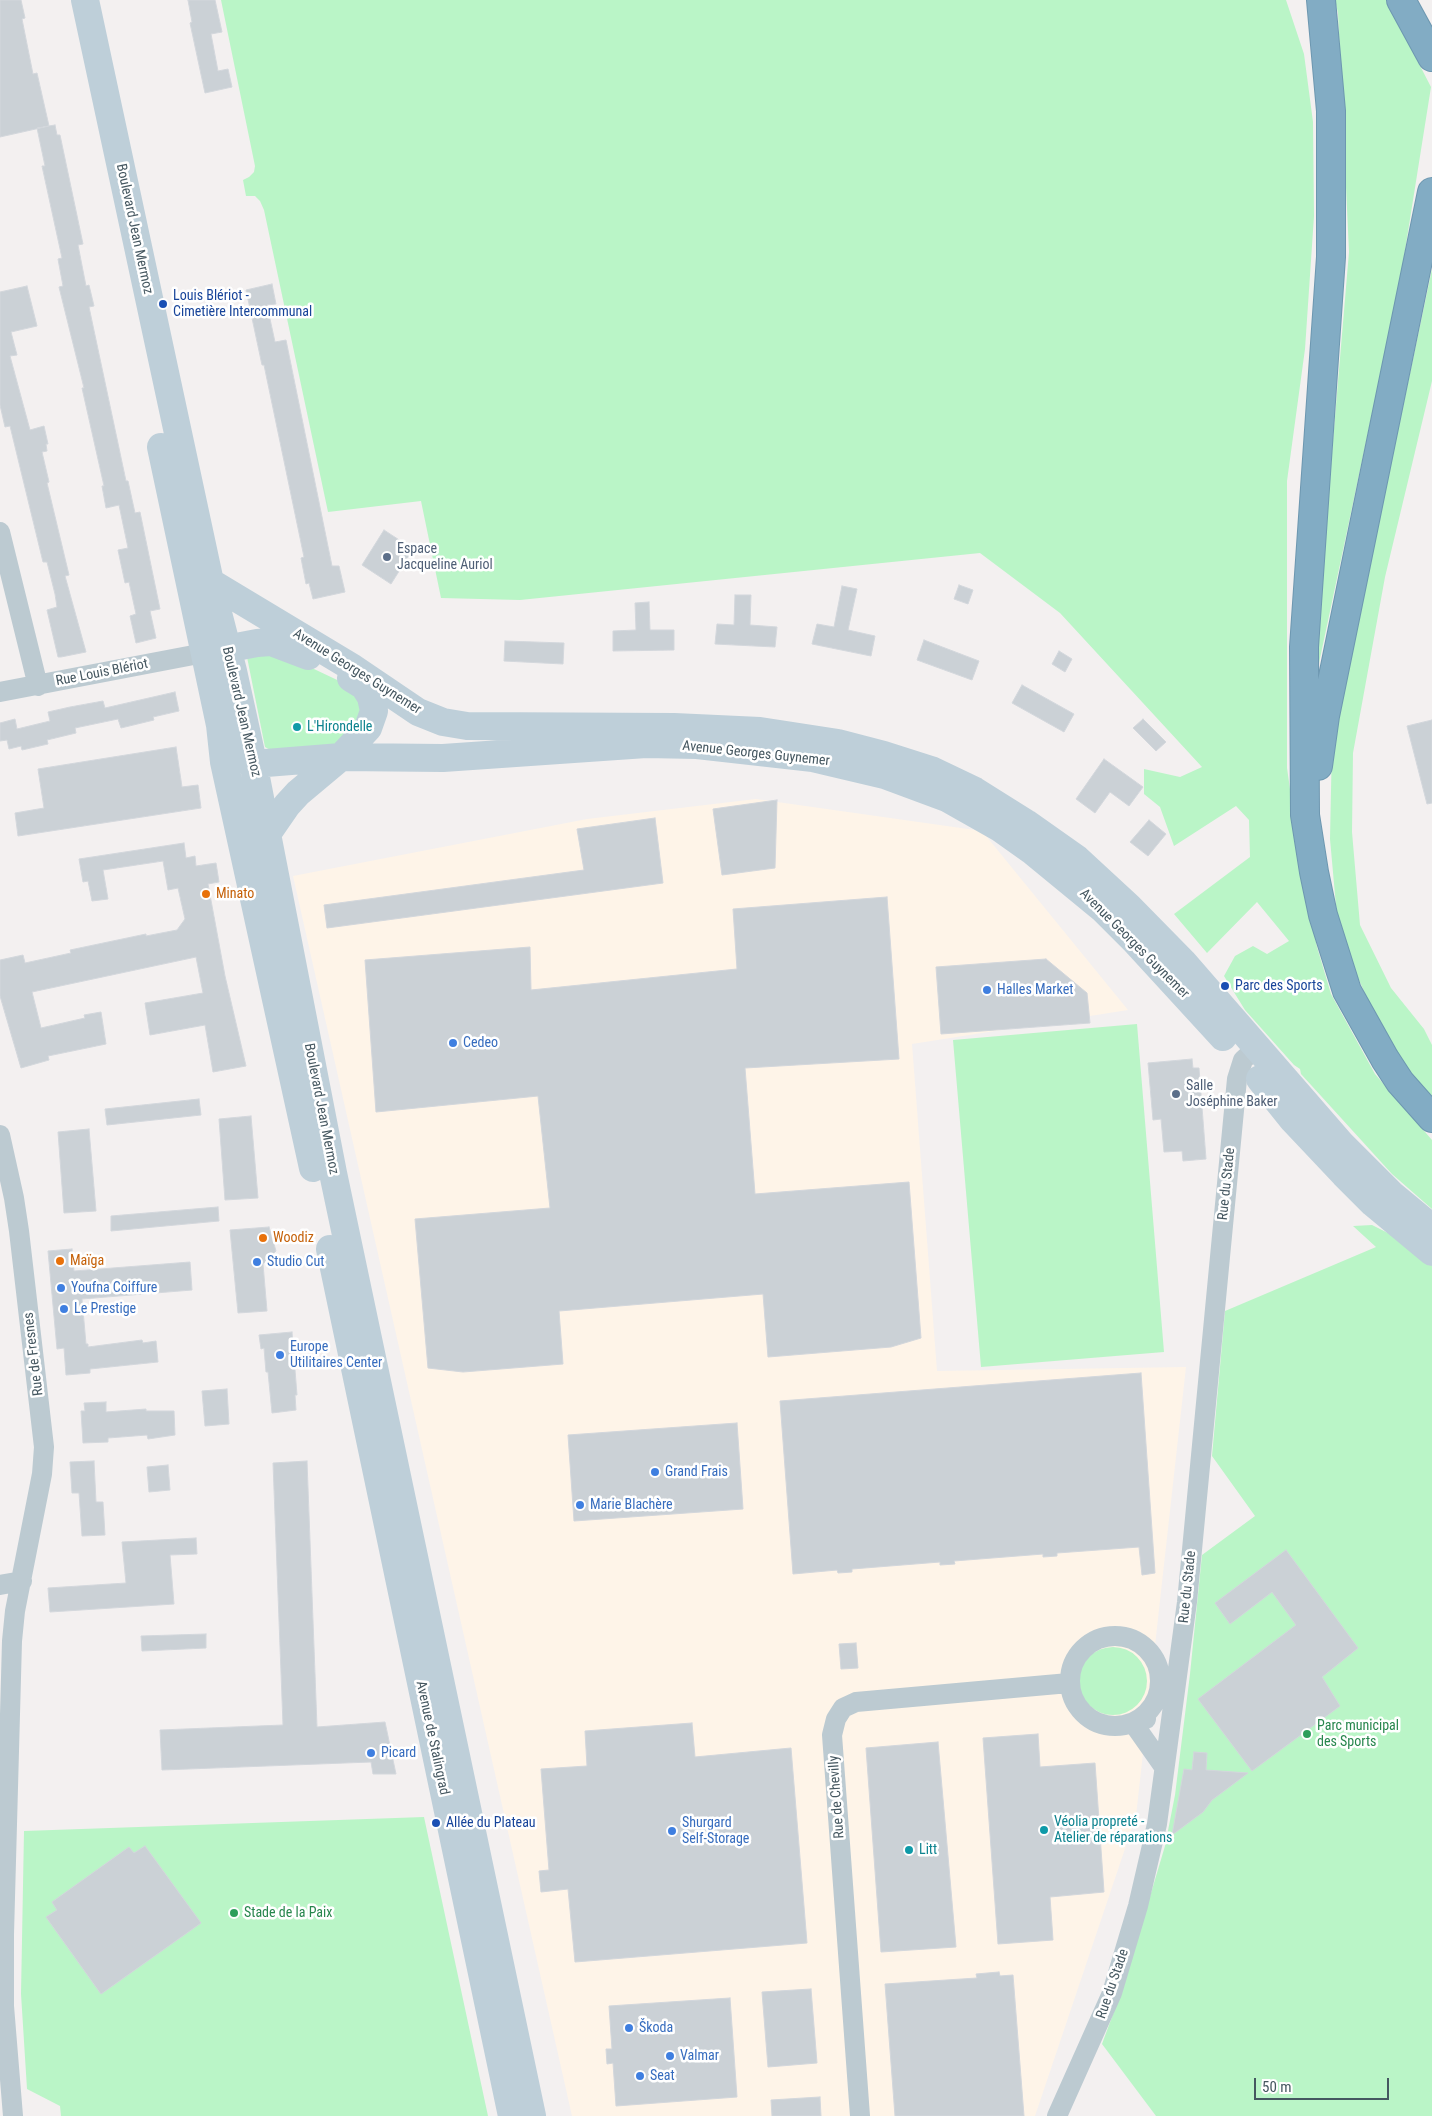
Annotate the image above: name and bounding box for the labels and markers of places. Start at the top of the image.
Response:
place label: Louis Blériot - Cimetière Intercommunal [173,288,312,321]
marker: Louis Blériot - Cimetière Intercommunal [157,298,169,310]
place label: Espace Jacqueline Auriol [397,541,493,574]
marker: Espace Jacqueline Auriol [381,551,393,563]
place label: L'Hirondelle [307,719,372,735]
marker: L'Hirondelle [291,721,303,733]
place label: Minato [216,886,254,902]
marker: Minato [200,888,212,900]
place label: Parc des Sports [1235,978,1323,994]
marker: Parc des Sports [1219,980,1231,992]
place label: Halles Market [997,982,1073,998]
marker: Halles Market [981,984,993,996]
place label: Cedeo [463,1035,498,1051]
marker: Cedeo [447,1037,459,1049]
place label: Salle Joséphine Baker [1186,1078,1278,1110]
marker: Salle Joséphine Baker [1170,1088,1182,1100]
place label: Woodiz [273,1230,314,1246]
marker: Woodiz [257,1232,269,1244]
place label: Maïga [70,1253,104,1269]
place label: Studio Cut [267,1254,324,1270]
marker: Maïga [54,1255,66,1267]
marker: Studio Cut [251,1256,263,1268]
place label: Youfna Coiffure [71,1280,157,1296]
marker: Youfna Coiffure [55,1282,67,1294]
place label: Le Prestige [74,1301,136,1317]
marker: Le Prestige [58,1303,70,1315]
place label: Europe Utilitaires Center [290,1339,382,1371]
marker: Europe Utilitaires Center [274,1349,286,1361]
place label: Grand Frais [665,1464,728,1480]
marker: Grand Frais [649,1466,661,1478]
place label: Marie Blachère [590,1497,673,1513]
marker: Marie Blachère [574,1499,586,1511]
place label: Parc municipal des Sports [1317,1718,1399,1750]
marker: Parc municipal des Sports [1301,1728,1313,1740]
place label: Picard [381,1745,416,1761]
marker: Picard [365,1747,377,1759]
place label: Véolia propreté - Atelier de réparations [1054,1814,1172,1846]
place label: Allée du Plateau [446,1815,536,1831]
place label: Shurgard Self-Storage [682,1815,749,1848]
marker: Allée du Plateau [430,1817,442,1829]
marker: Véolia propreté - Atelier de réparations [1038,1824,1050,1836]
marker: Shurgard Self-Storage [666,1825,678,1837]
place label: Litt [919,1842,937,1858]
marker: Litt [903,1844,915,1856]
place label: Stade de la Paix [244,1905,332,1921]
marker: Stade de la Paix [228,1907,240,1919]
place label: Škoda [639,2020,673,2036]
marker: Škoda [623,2022,635,2034]
place label: Valmar [680,2048,719,2064]
marker: Valmar [664,2050,676,2062]
place label: Seat [650,2068,675,2084]
marker: Seat [634,2070,646,2082]

